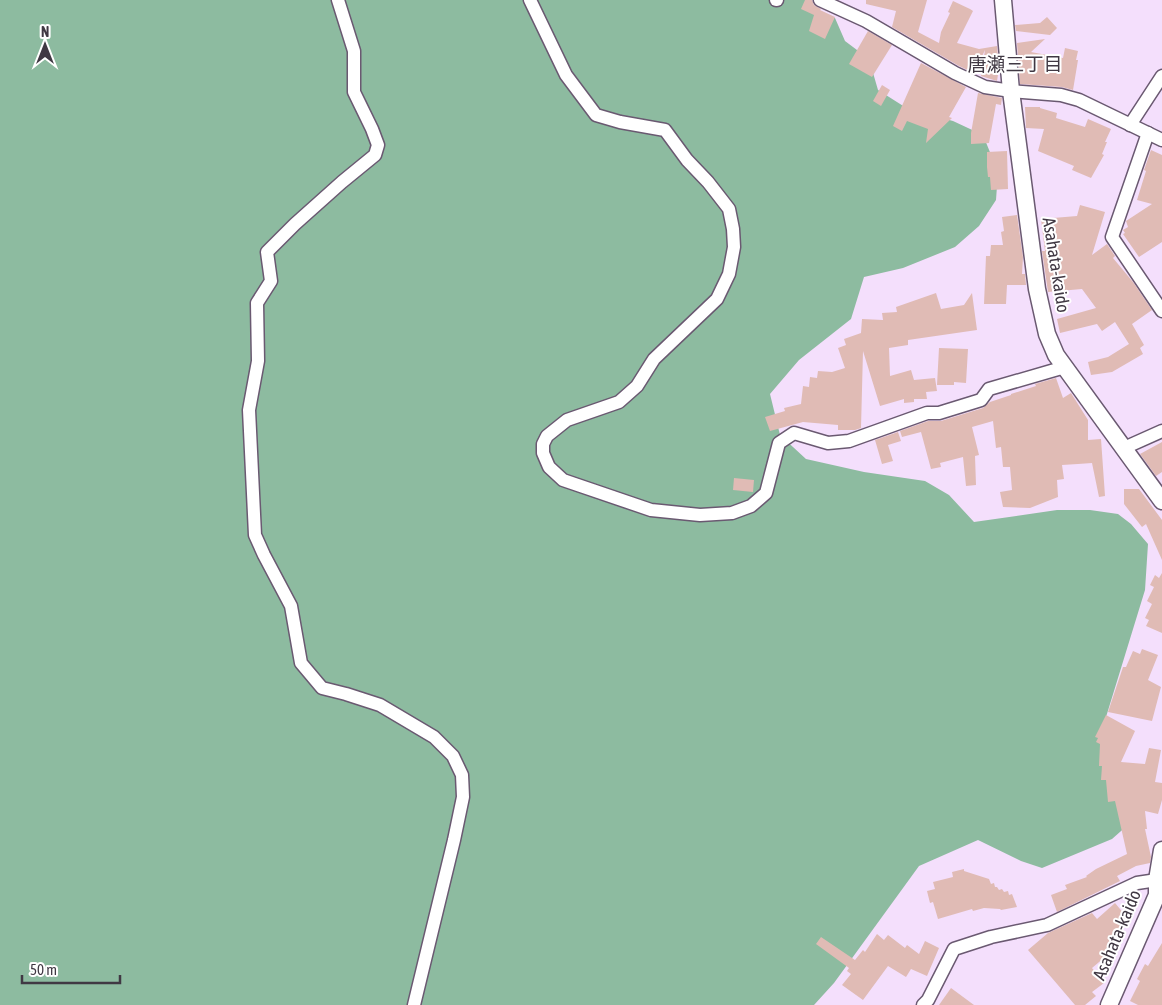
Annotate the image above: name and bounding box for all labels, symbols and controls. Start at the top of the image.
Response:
north arrow [20,20,70,70]
text: N [41,24,49,40]
district label: 唐瀬三丁目 [967,53,1063,75]
street label: Asahata-kaido [1039,216,1074,314]
street label: Asahata-kaido [1088,886,1145,983]
scale bar [22,952,120,984]
text: 50 m [30,961,57,978]

